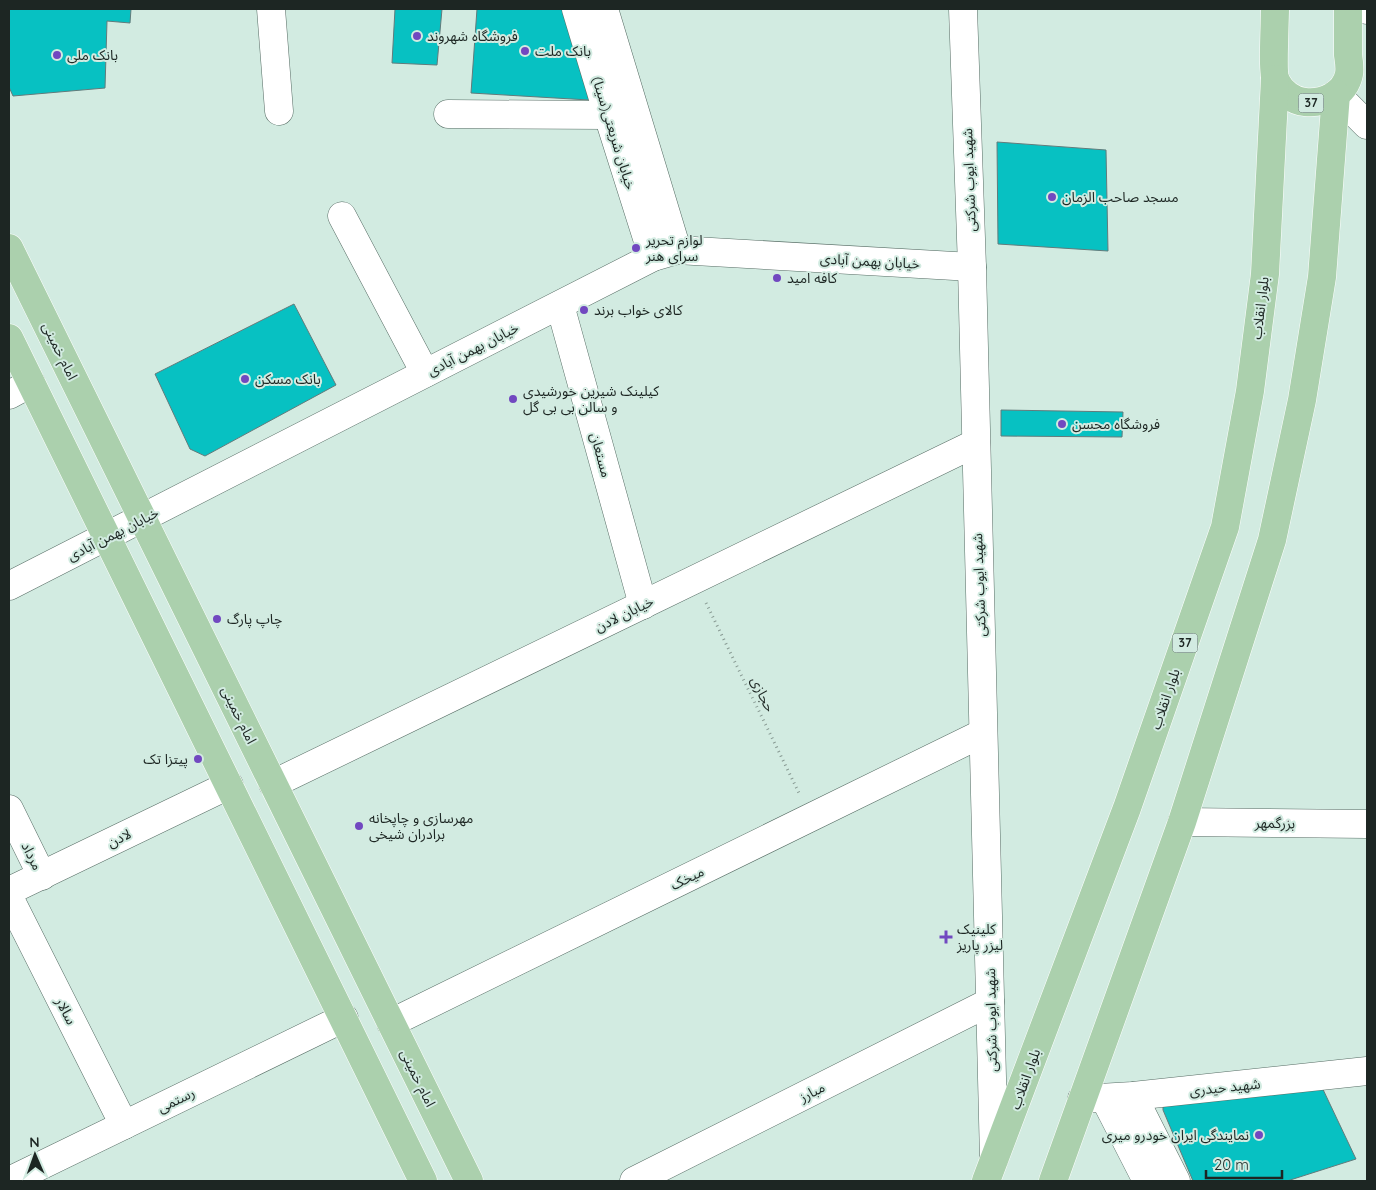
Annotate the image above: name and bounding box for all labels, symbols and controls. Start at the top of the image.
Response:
place label: فروشگاه شهروند [427,27,518,45]
marker: فروشگاه شهروند [411,30,423,42]
place label: بانک ملت [535,42,591,60]
marker: بانک ملت [519,45,531,57]
place label: بانک ملی [67,46,118,64]
marker: بانک ملی [51,49,63,61]
street label: خیابان شریعتی(سینا) [588,74,640,192]
road number: 37 [1298,94,1324,112]
street label: شهید ایوب شرکتی [958,128,980,232]
place label: مسجد صاحب الزمان [1062,188,1179,206]
marker: مسجد صاحب الزمان [1046,191,1058,203]
place label: لوازم تحریر سرای هنر [645,231,703,265]
marker: لوازم تحریر سرای هنر [630,242,642,254]
street label: خیابان بهمن آبادی [819,249,921,273]
place label: کافه امید [787,269,837,287]
marker: کافه امید [771,272,783,284]
street label: بلوار انقلاب [1247,275,1273,340]
place label: کالای خواب برند [594,301,683,319]
marker: کالای خواب برند [578,304,590,316]
street label: خیابان بهمن آبادی [424,318,522,380]
street label: امام خمینی [37,319,82,384]
place label: بانک مسکن [255,370,321,388]
marker: بانک مسکن [239,373,251,385]
place label: کیلینک شیرین خورشیدی و سالن بی بی گل [523,382,659,416]
marker: کیلینک شیرین خورشیدی و سالن بی بی گل [507,393,519,405]
place label: فروشگاه محسن [1072,415,1160,433]
marker: فروشگاه محسن [1056,418,1068,430]
street label: مستعان [586,431,616,479]
street label: خیابان بهمن آبادی [64,503,162,565]
street label: شهید ایوب شرکتی [968,533,990,637]
street label: خیابان لادن [592,592,656,636]
place label: چاپ پارگ [227,610,282,629]
marker: چاپ پارگ [211,613,223,625]
road number: 37 [1172,634,1198,652]
street label: بلوار انقلاب [1146,666,1184,732]
street label: حجازی [747,673,779,715]
street label: امام خمینی [216,683,261,748]
place label: پیتزا تک [143,750,188,769]
marker: پیتزا تک [192,753,204,765]
place label: مهرسازی و چاپخانه برادران شیخی [369,809,473,843]
street label: بزرگمهر [1254,814,1296,832]
marker: مهرسازی و چاپخانه برادران شیخی [353,820,365,832]
street label: لادن [104,825,134,851]
street label: مرداد [18,839,46,873]
street label: میخک [667,862,707,894]
place label: کلینیک لیزر پاریز [956,920,1003,955]
marker: کلینیک لیزر پاریز [939,930,953,944]
street label: شهید ایوب شرکتی [981,968,1001,1072]
street label: سالار [51,993,80,1028]
street label: امام خمینی [395,1046,440,1111]
street label: بلوار انقلاب [1006,1046,1044,1112]
street label: شهید حیدری [1189,1074,1261,1100]
street label: مبارز [795,1078,828,1106]
street label: رستمی [154,1083,198,1117]
place label: نمایندگی ایران خودرو میری [1102,1126,1249,1144]
marker: نمایندگی ایران خودرو میری [1253,1129,1265,1141]
north arrow [10,1130,60,1180]
text: N [29,1133,40,1151]
scale bar [1206,1148,1282,1180]
text: 20 m [1214,1155,1249,1174]

